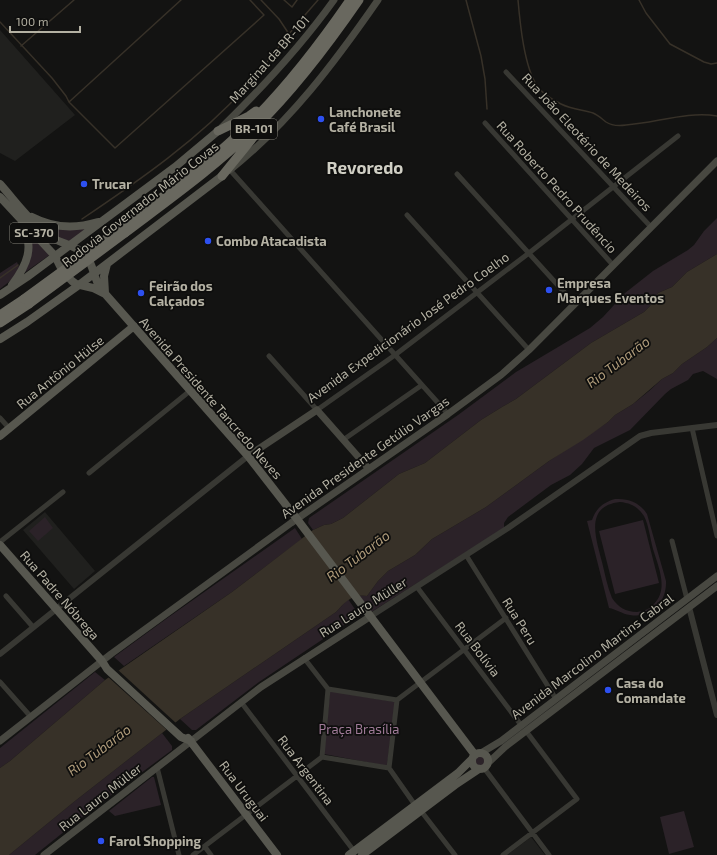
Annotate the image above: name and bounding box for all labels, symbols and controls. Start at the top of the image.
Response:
scale bar [10,8,80,34]
street label: Marginal da BR-101 [225,12,313,106]
text: 100 m [16,14,48,28]
street label: Rua João Eleotério de Medeiros [519,70,655,214]
place label: Lanchonete Café Brasil [329,104,401,135]
marker: Lanchonete Café Brasil [316,114,326,124]
street label: Rua Roberto Pedro Prudêncio [493,118,621,256]
road number: BR-101 [231,119,277,139]
street label: Rodovia Governador Mário Covas [58,138,222,270]
district label: Revoredo [327,157,403,177]
place label: Trucar [92,176,132,192]
marker: Trucar [79,179,89,189]
road number: SC-370 [10,223,58,243]
place label: Combo Atacadista [216,233,327,249]
marker: Combo Atacadista [203,236,213,246]
street label: Avenida Expedicionário José Pedro Coelho [304,248,512,406]
place label: Empresa Marques Eventos [557,275,664,306]
place label: Feirão dos Calçados [149,278,213,310]
marker: Empresa Marques Eventos [544,285,554,295]
marker: Feirão dos Calçados [136,288,146,298]
street label: Avenida Presidente Tancredo Neves [136,314,286,482]
street label: Rua Antônio Hülse [13,332,107,412]
water label: Rio Tubarão [583,332,653,391]
street label: Avenida Presidente Getúlio Vargas [278,393,452,521]
water label: Rio Tubarão [323,526,393,585]
street label: Rua Padre Nóbrega [17,547,103,643]
street label: Rua Lauro Müller [316,574,410,640]
street label: Avenida Marcolino Martins Cabral [508,590,676,722]
street label: Rua Peru [499,594,541,648]
street label: Rua Bolívia [452,618,504,680]
place label: Casa do Comandate [616,675,686,706]
marker: Casa do Comandate [603,685,613,695]
water label: Rio Tubarão [64,720,134,779]
park label: Praça Brasília [319,721,399,738]
street label: Rua Argentina [275,732,337,808]
street label: Rua Uruguai [216,758,272,824]
street label: Rua Lauro Müller [55,760,145,834]
place label: Farol Shopping [109,833,201,849]
marker: Farol Shopping [96,836,106,846]

